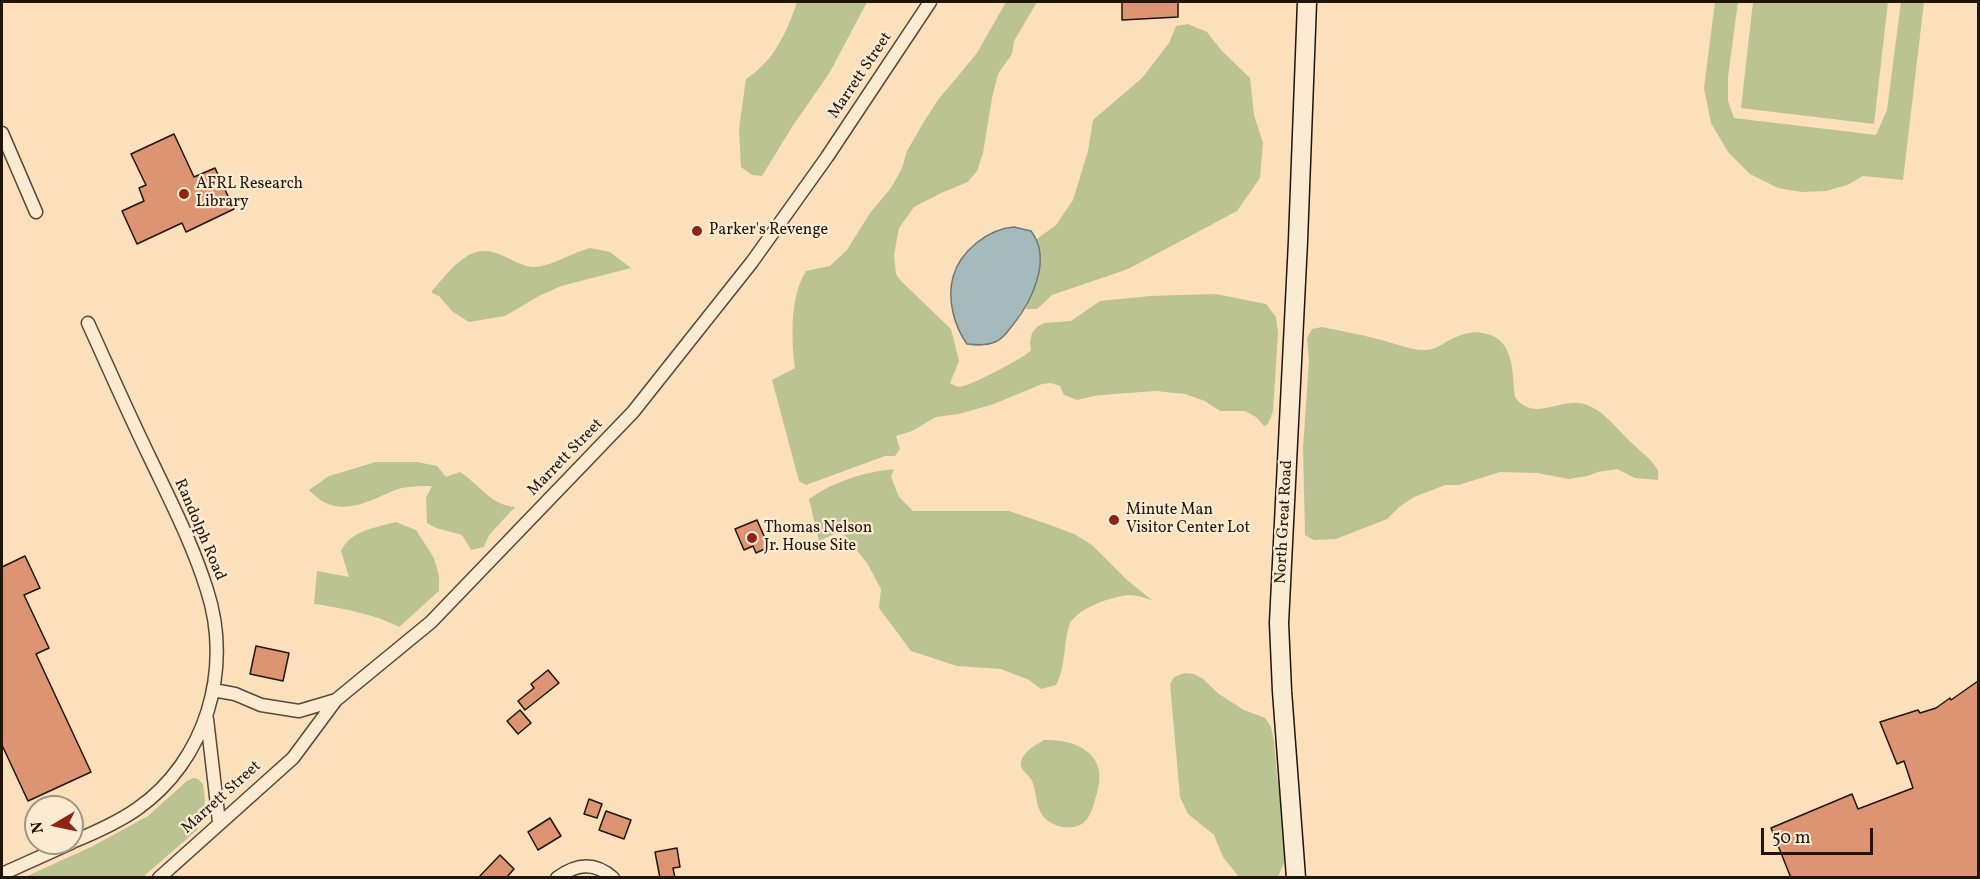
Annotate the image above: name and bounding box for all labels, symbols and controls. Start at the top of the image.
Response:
street label: Marrett Street [825,29,897,123]
place label: AFRL Research Library [196,175,303,213]
marker: AFRL Research Library [177,187,191,201]
place label: Parker's Revenge [709,221,828,241]
marker: Parker's Revenge [690,224,704,238]
street label: Marrett Street [524,415,608,501]
street label: North Great Road [1272,460,1298,584]
street label: Randolph Road [169,476,229,584]
place label: Minute Man Visitor Center Lot [1126,501,1250,539]
marker: Minute Man Visitor Center Lot [1107,513,1121,527]
place label: Thomas Nelson Jr. House Site [764,519,872,557]
marker: Thomas Nelson Jr. House Site [745,531,759,545]
street label: Marrett Street [178,757,266,839]
north arrow [24,795,84,855]
scale bar [1764,816,1876,854]
text: N [26,820,50,835]
text: 50 m [1772,826,1811,851]

